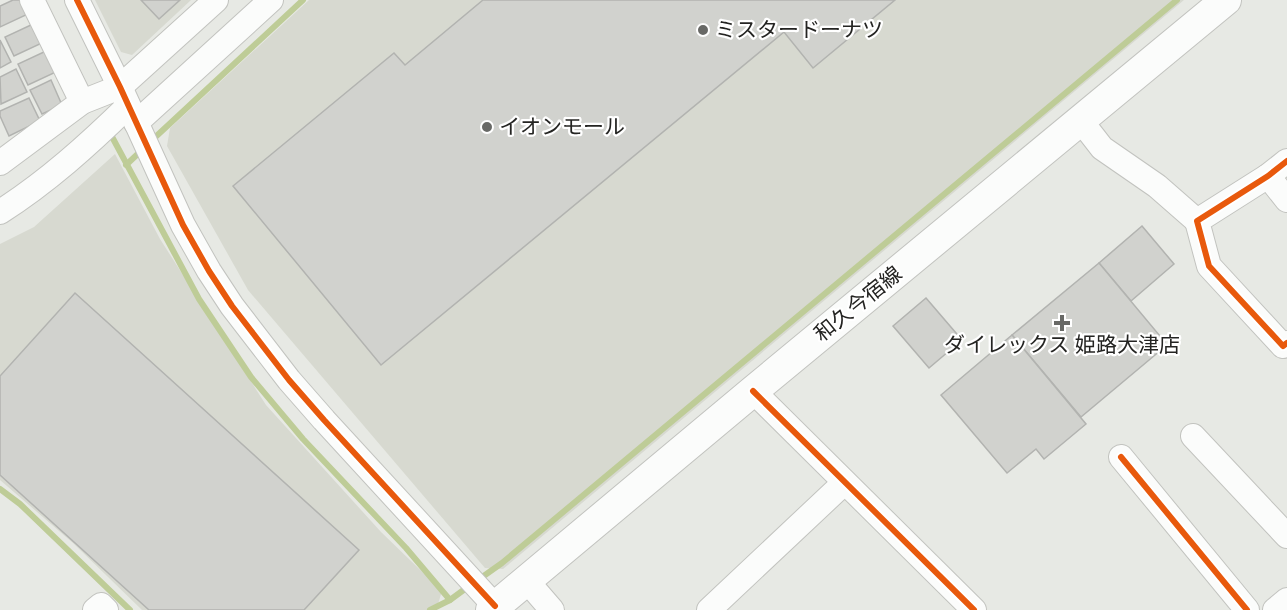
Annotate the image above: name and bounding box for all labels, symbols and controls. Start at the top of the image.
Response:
place label: ミスタードーナツ [715,18,883,41]
marker: ミスタードーナツ [696,23,710,37]
place label: イオンモール [499,115,625,138]
marker: イオンモール [480,120,494,134]
street label: 和久今宿線 [810,262,906,346]
marker: ダイレックス 姫路大津店 [1055,316,1069,330]
place label: ダイレックス 姫路大津店 [944,333,1180,356]

